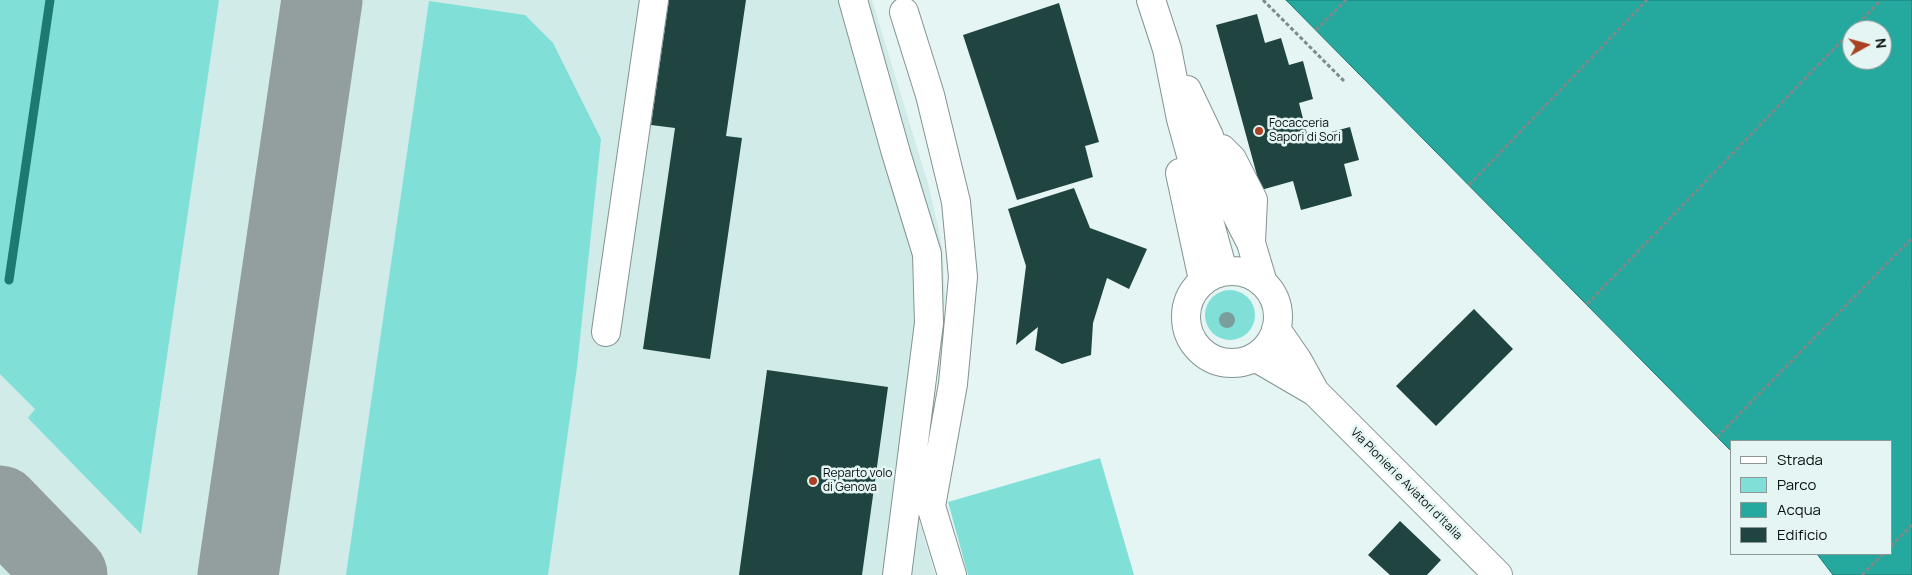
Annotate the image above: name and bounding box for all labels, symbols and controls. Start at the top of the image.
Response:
north arrow [1842,20,1892,70]
text: N [1871,37,1891,49]
place label: Focacceria Sapori di Sori [1269,117,1341,145]
marker: Focacceria Sapori di Sori [1253,125,1265,137]
street label: Via Pionieri e Aviatori d'Italia [1347,425,1465,543]
legend [1730,440,1892,555]
text: Strada [1777,449,1823,470]
place label: Reparto volo di Genova [823,467,892,495]
text: Parco [1777,474,1816,495]
marker: Reparto volo di Genova [807,475,819,487]
text: Acqua [1777,499,1821,520]
text: Edificio [1777,524,1827,545]

